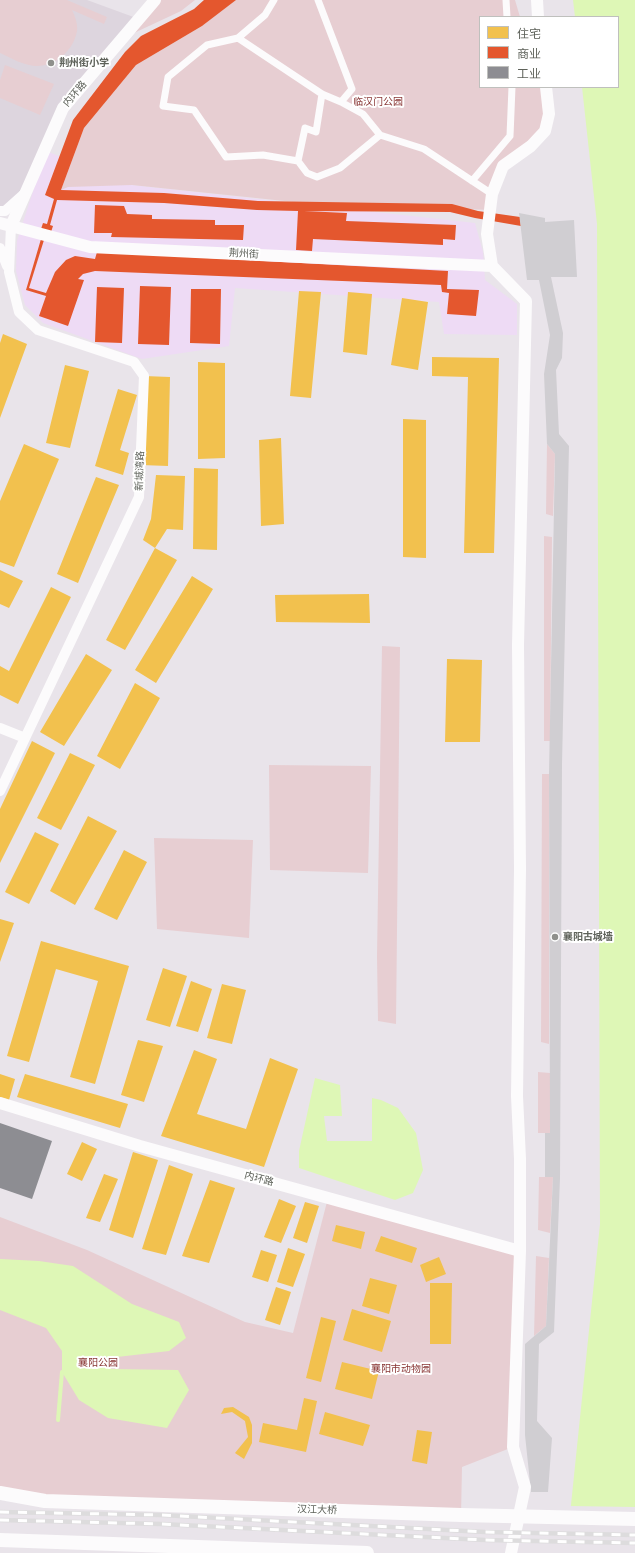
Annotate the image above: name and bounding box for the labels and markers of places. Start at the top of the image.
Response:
place label: 荆州街小学 [59,57,109,69]
marker: 荆州街小学 [46,58,56,68]
place label: 襄阳古城墙 [563,931,613,943]
marker: 襄阳古城墙 [550,932,560,942]

